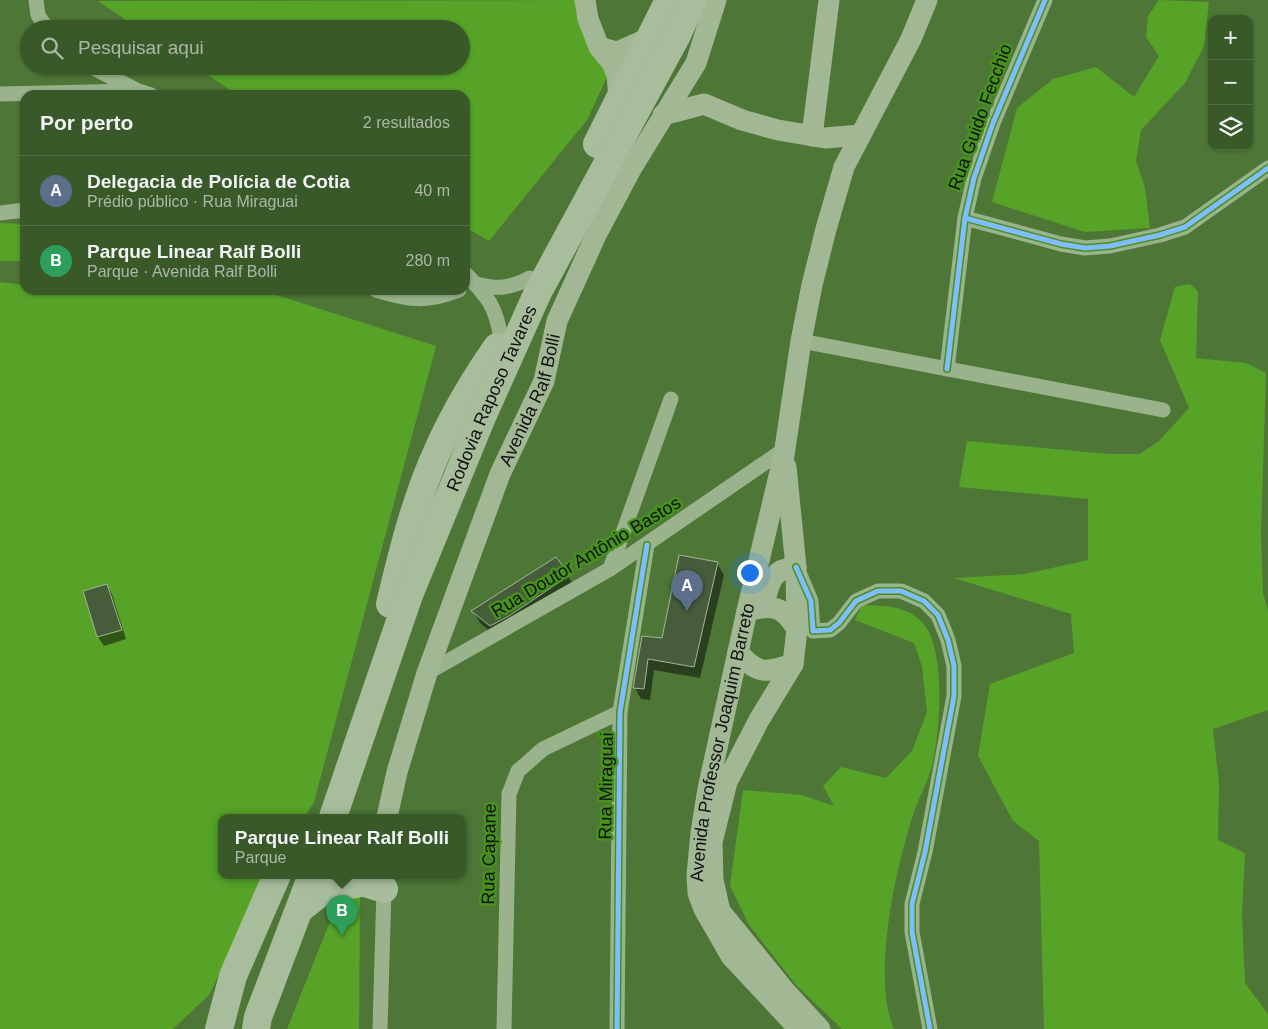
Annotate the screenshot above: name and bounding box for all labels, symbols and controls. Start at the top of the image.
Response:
map controls [1208,15,1253,150]
button: + [1208,15,1253,60]
search box [20,20,470,75]
icon: search [38,34,66,62]
text: Pesquisar aqui [78,37,204,58]
street label: Rua Guido Fecchio [944,41,1016,193]
button: − [1208,60,1253,105]
button: layers [1208,105,1253,150]
text: Por perto [40,111,133,134]
text: 2 resultados [363,114,450,131]
text: Delegacia de Polícia de Cotia [87,171,350,192]
text: A [50,182,62,199]
text: 40 m [414,182,450,199]
text: Prédio público · Rua Miraguai [87,193,298,210]
text: Parque Linear Ralf Bolli [87,241,301,262]
text: B [50,252,62,269]
text: 280 m [406,252,450,269]
text: Parque · Avenida Ralf Bolli [87,263,277,280]
street label: Rodovia Raposo Tavares [443,302,541,494]
street label: Avenida Ralf Bolli [495,332,564,469]
street label: Rua Doutor Antônio Bastos [488,493,684,621]
your location [737,560,763,586]
pin: A [671,570,703,611]
street label: Avenida Professor Joaquim Barreto [687,601,759,883]
street label: Rua Miraguai [595,732,617,840]
street label: Rua Capane [478,803,500,905]
popup [218,814,466,879]
text: Parque Linear Ralf Bolli [235,827,449,848]
text: Parque [235,849,286,866]
pin: B [326,895,358,936]

